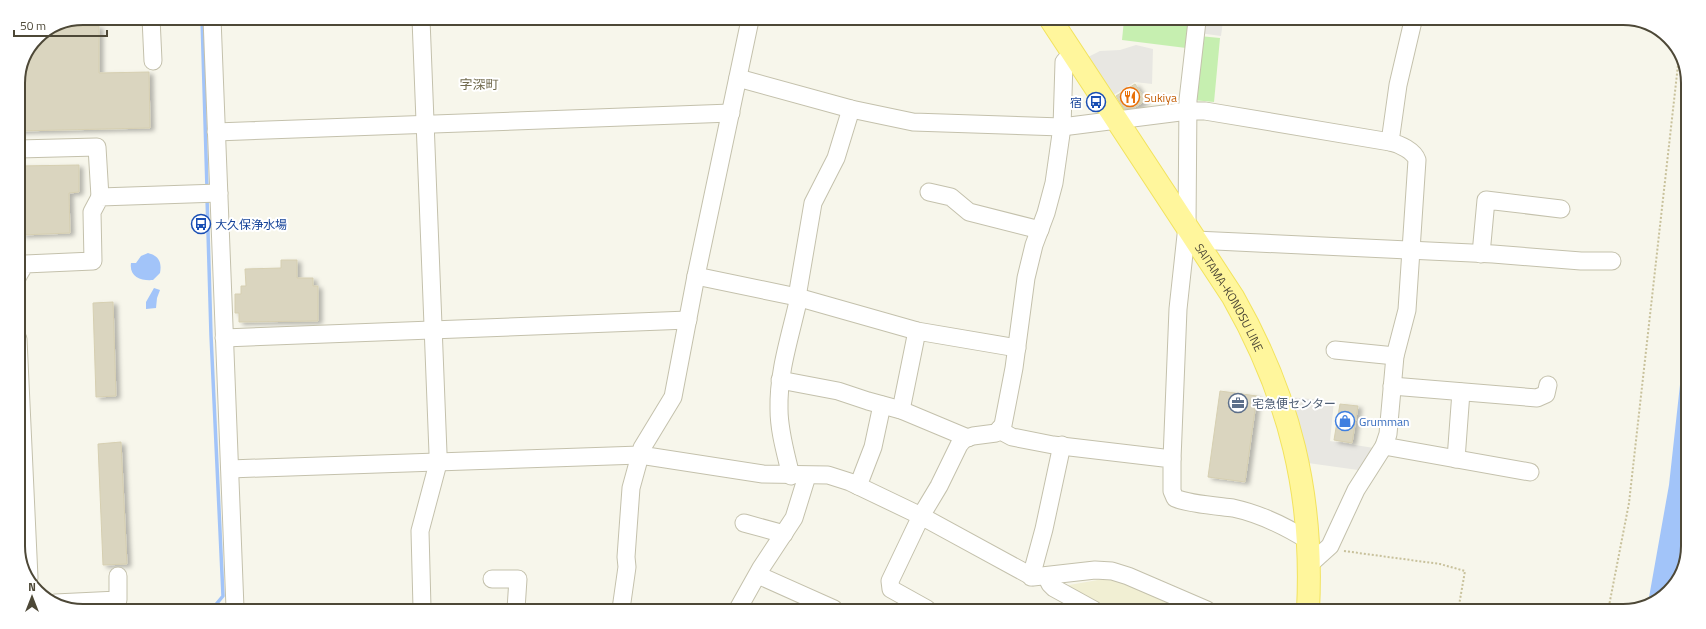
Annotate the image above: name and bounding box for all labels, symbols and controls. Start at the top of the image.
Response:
scale bar [14,12,107,38]
text: 50 m [20,16,46,35]
district label: 字深町 [459,74,499,94]
restaurant icon: Sukiya [1119,86,1141,108]
place label: Sukiya [1144,88,1177,107]
bus stop icon: 宿 [1085,91,1107,113]
place label: 宿 [1070,93,1082,112]
bus stop icon: 大久保浄水場 [190,213,212,235]
place label: 大久保浄水場 [215,215,287,234]
street label: SAITAMA-KONOSU LINE [1191,239,1269,355]
office icon: 宅急便センター [1227,392,1249,414]
place label: 宅急便センター [1252,394,1336,413]
shop icon: Grumman [1334,410,1356,432]
place label: Grumman [1359,412,1409,431]
north arrow [12,577,52,617]
text: N [28,579,36,595]

